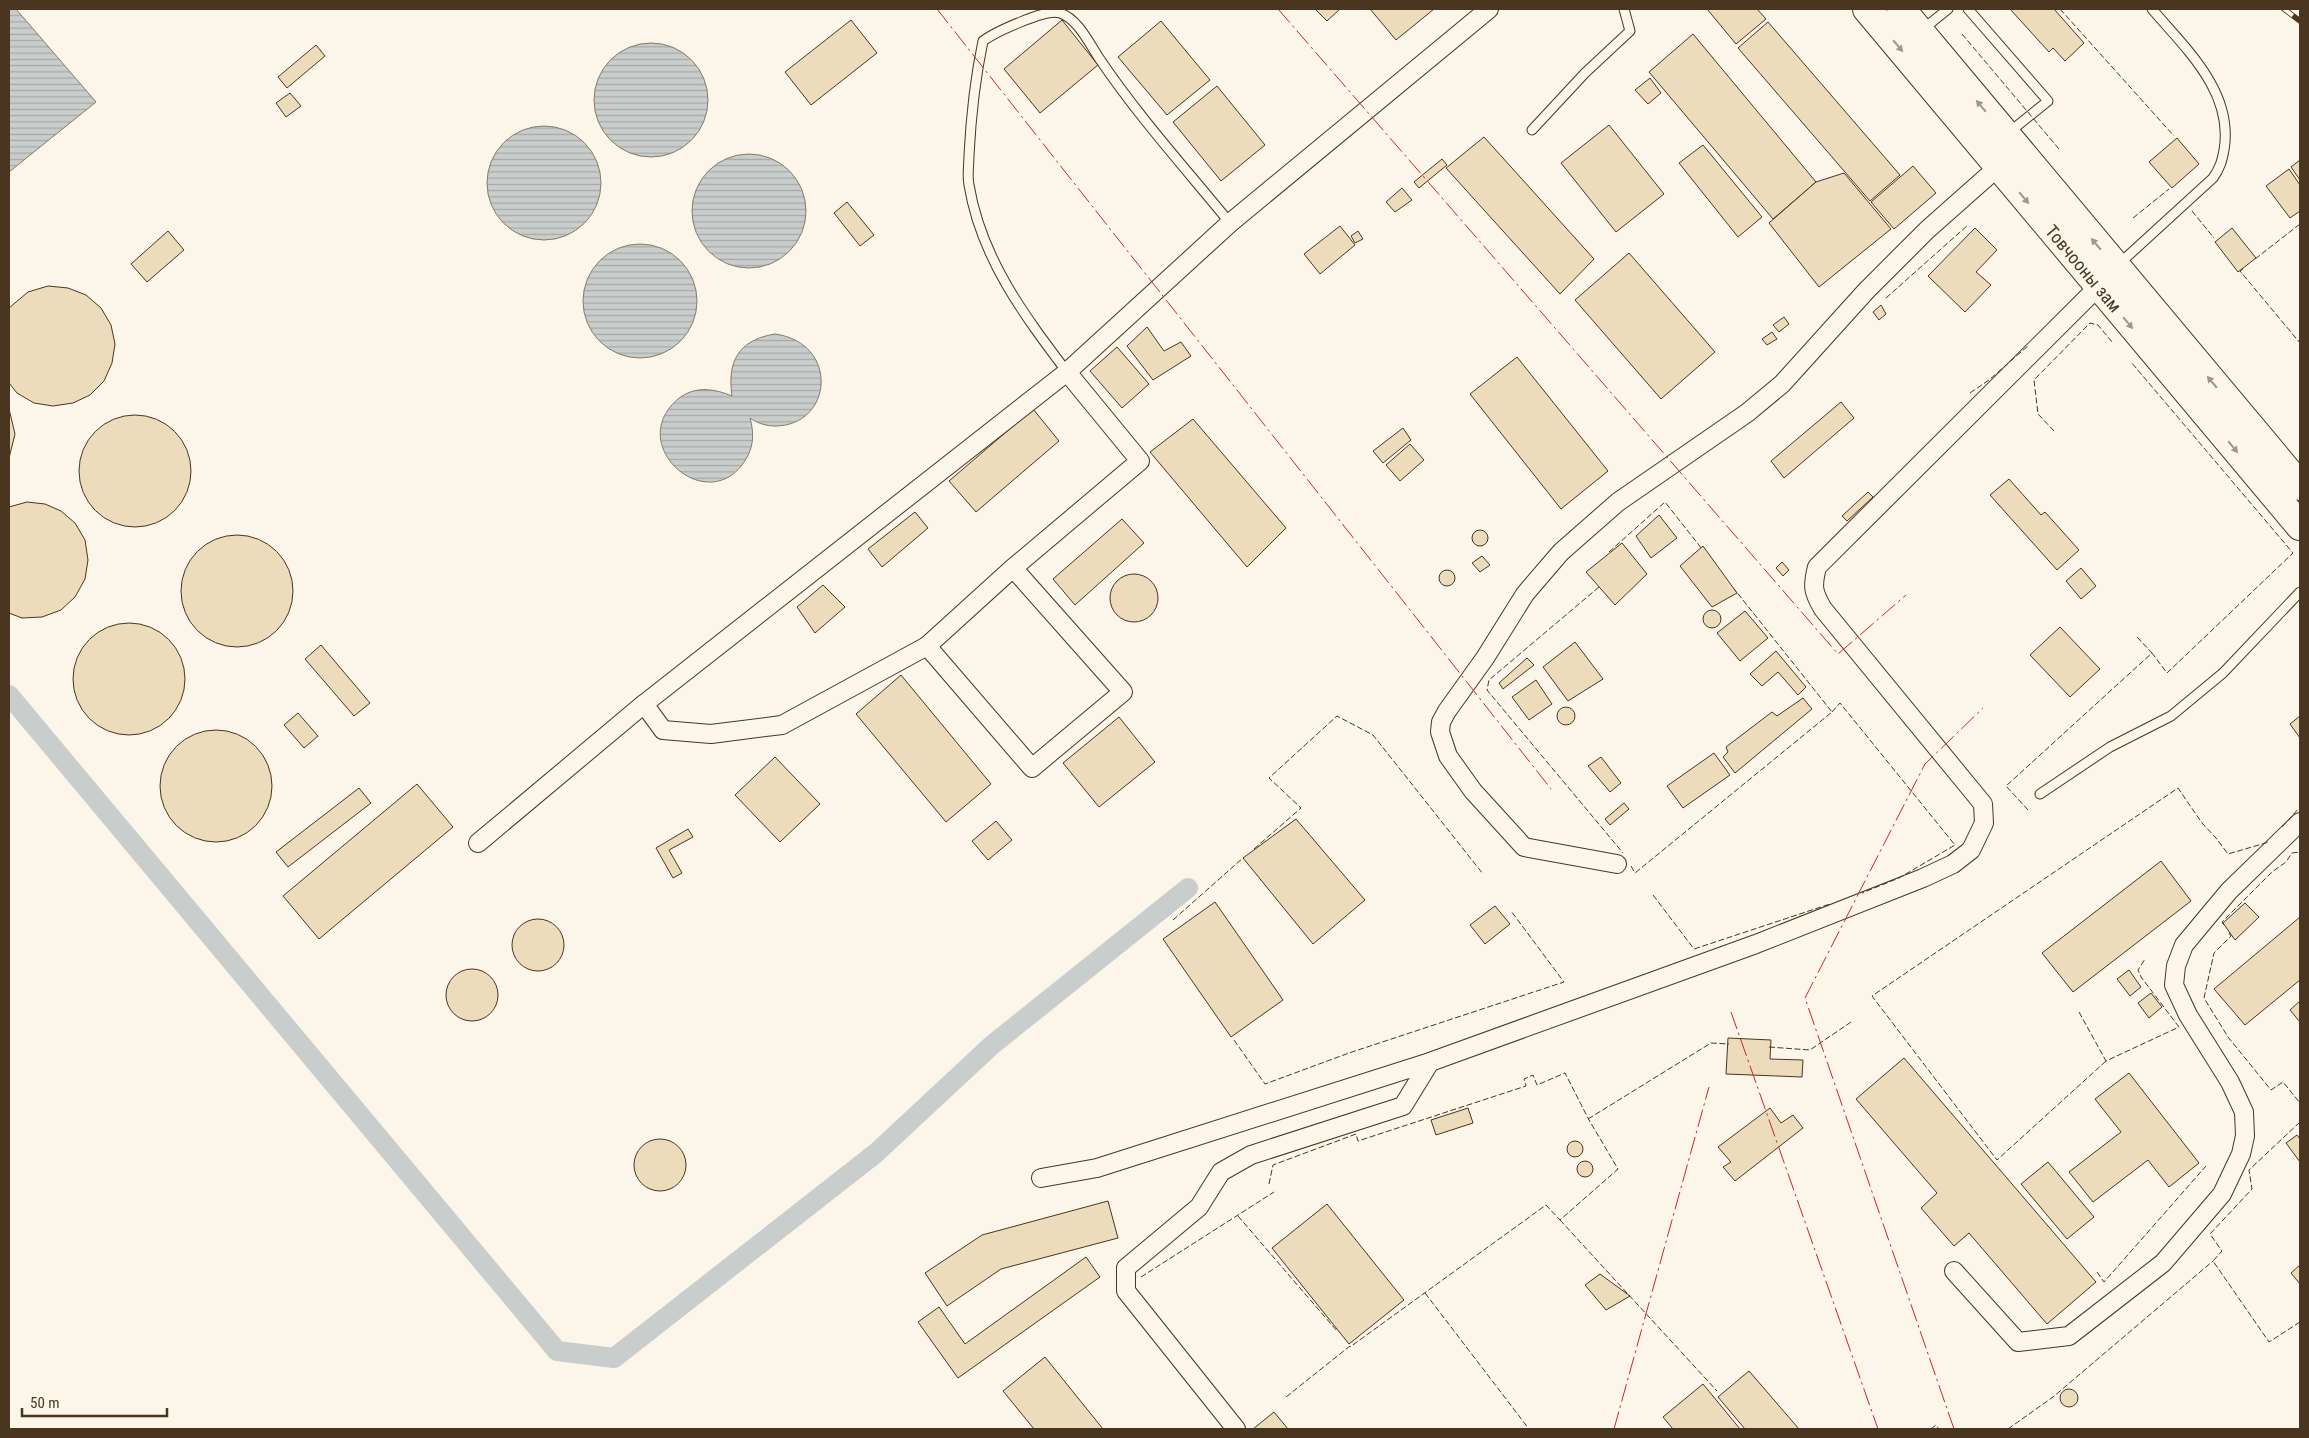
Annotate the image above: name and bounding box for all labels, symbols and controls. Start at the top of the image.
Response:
one-way arrow [1892,40,1903,53]
one-way arrow [1975,100,1987,112]
one-way arrow [2019,191,2030,204]
street label: Товчооны зам [2042,220,2126,316]
one-way arrow [2091,238,2102,250]
one-way arrow [2123,316,2134,329]
one-way arrow [2207,375,2218,388]
one-way arrow [2228,440,2239,453]
scale bar [22,1386,168,1418]
text: 50 m [30,1394,60,1412]

